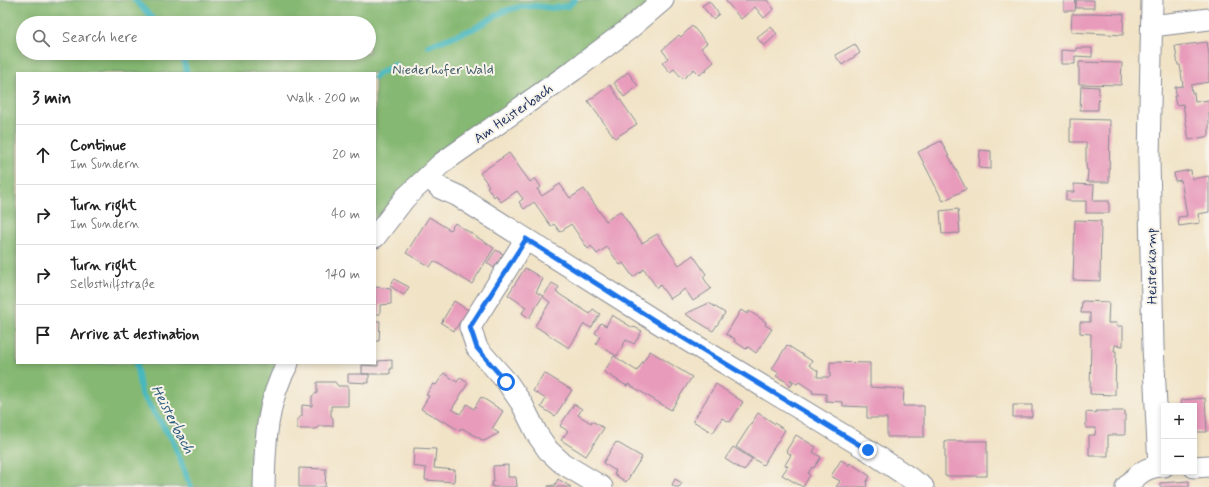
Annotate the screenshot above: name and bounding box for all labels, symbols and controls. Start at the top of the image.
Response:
search box [16,16,376,60]
icon: search [30,27,52,49]
text: Search here [62,28,138,48]
park label: Niederhofer Wald [392,61,494,79]
street label: Am Heisterbach [470,80,557,148]
text: 3 min [32,87,71,109]
text: Walk · 200 m [286,90,360,107]
text: Continue [70,136,126,156]
icon: ahead [32,144,54,166]
text: 20 m [332,146,360,163]
text: Im Sundern [70,156,140,173]
text: Turn right [70,196,137,216]
icon: right [32,204,54,226]
text: 40 m [331,206,360,223]
text: Im Sundern [70,216,140,233]
street label: Heisterkamp [1142,227,1162,305]
text: Turn right [70,256,137,276]
icon: right [32,264,54,286]
text: 140 m [325,266,360,283]
text: Selbsthilfstraße [70,276,155,293]
icon: arrive [32,324,54,346]
text: Arrive at destination [70,325,199,345]
route start [497,373,515,391]
water label: Heisterbach [146,382,199,458]
map controls [1161,403,1197,475]
button: + [1161,403,1197,439]
button: − [1161,439,1197,475]
route end [859,441,877,459]

